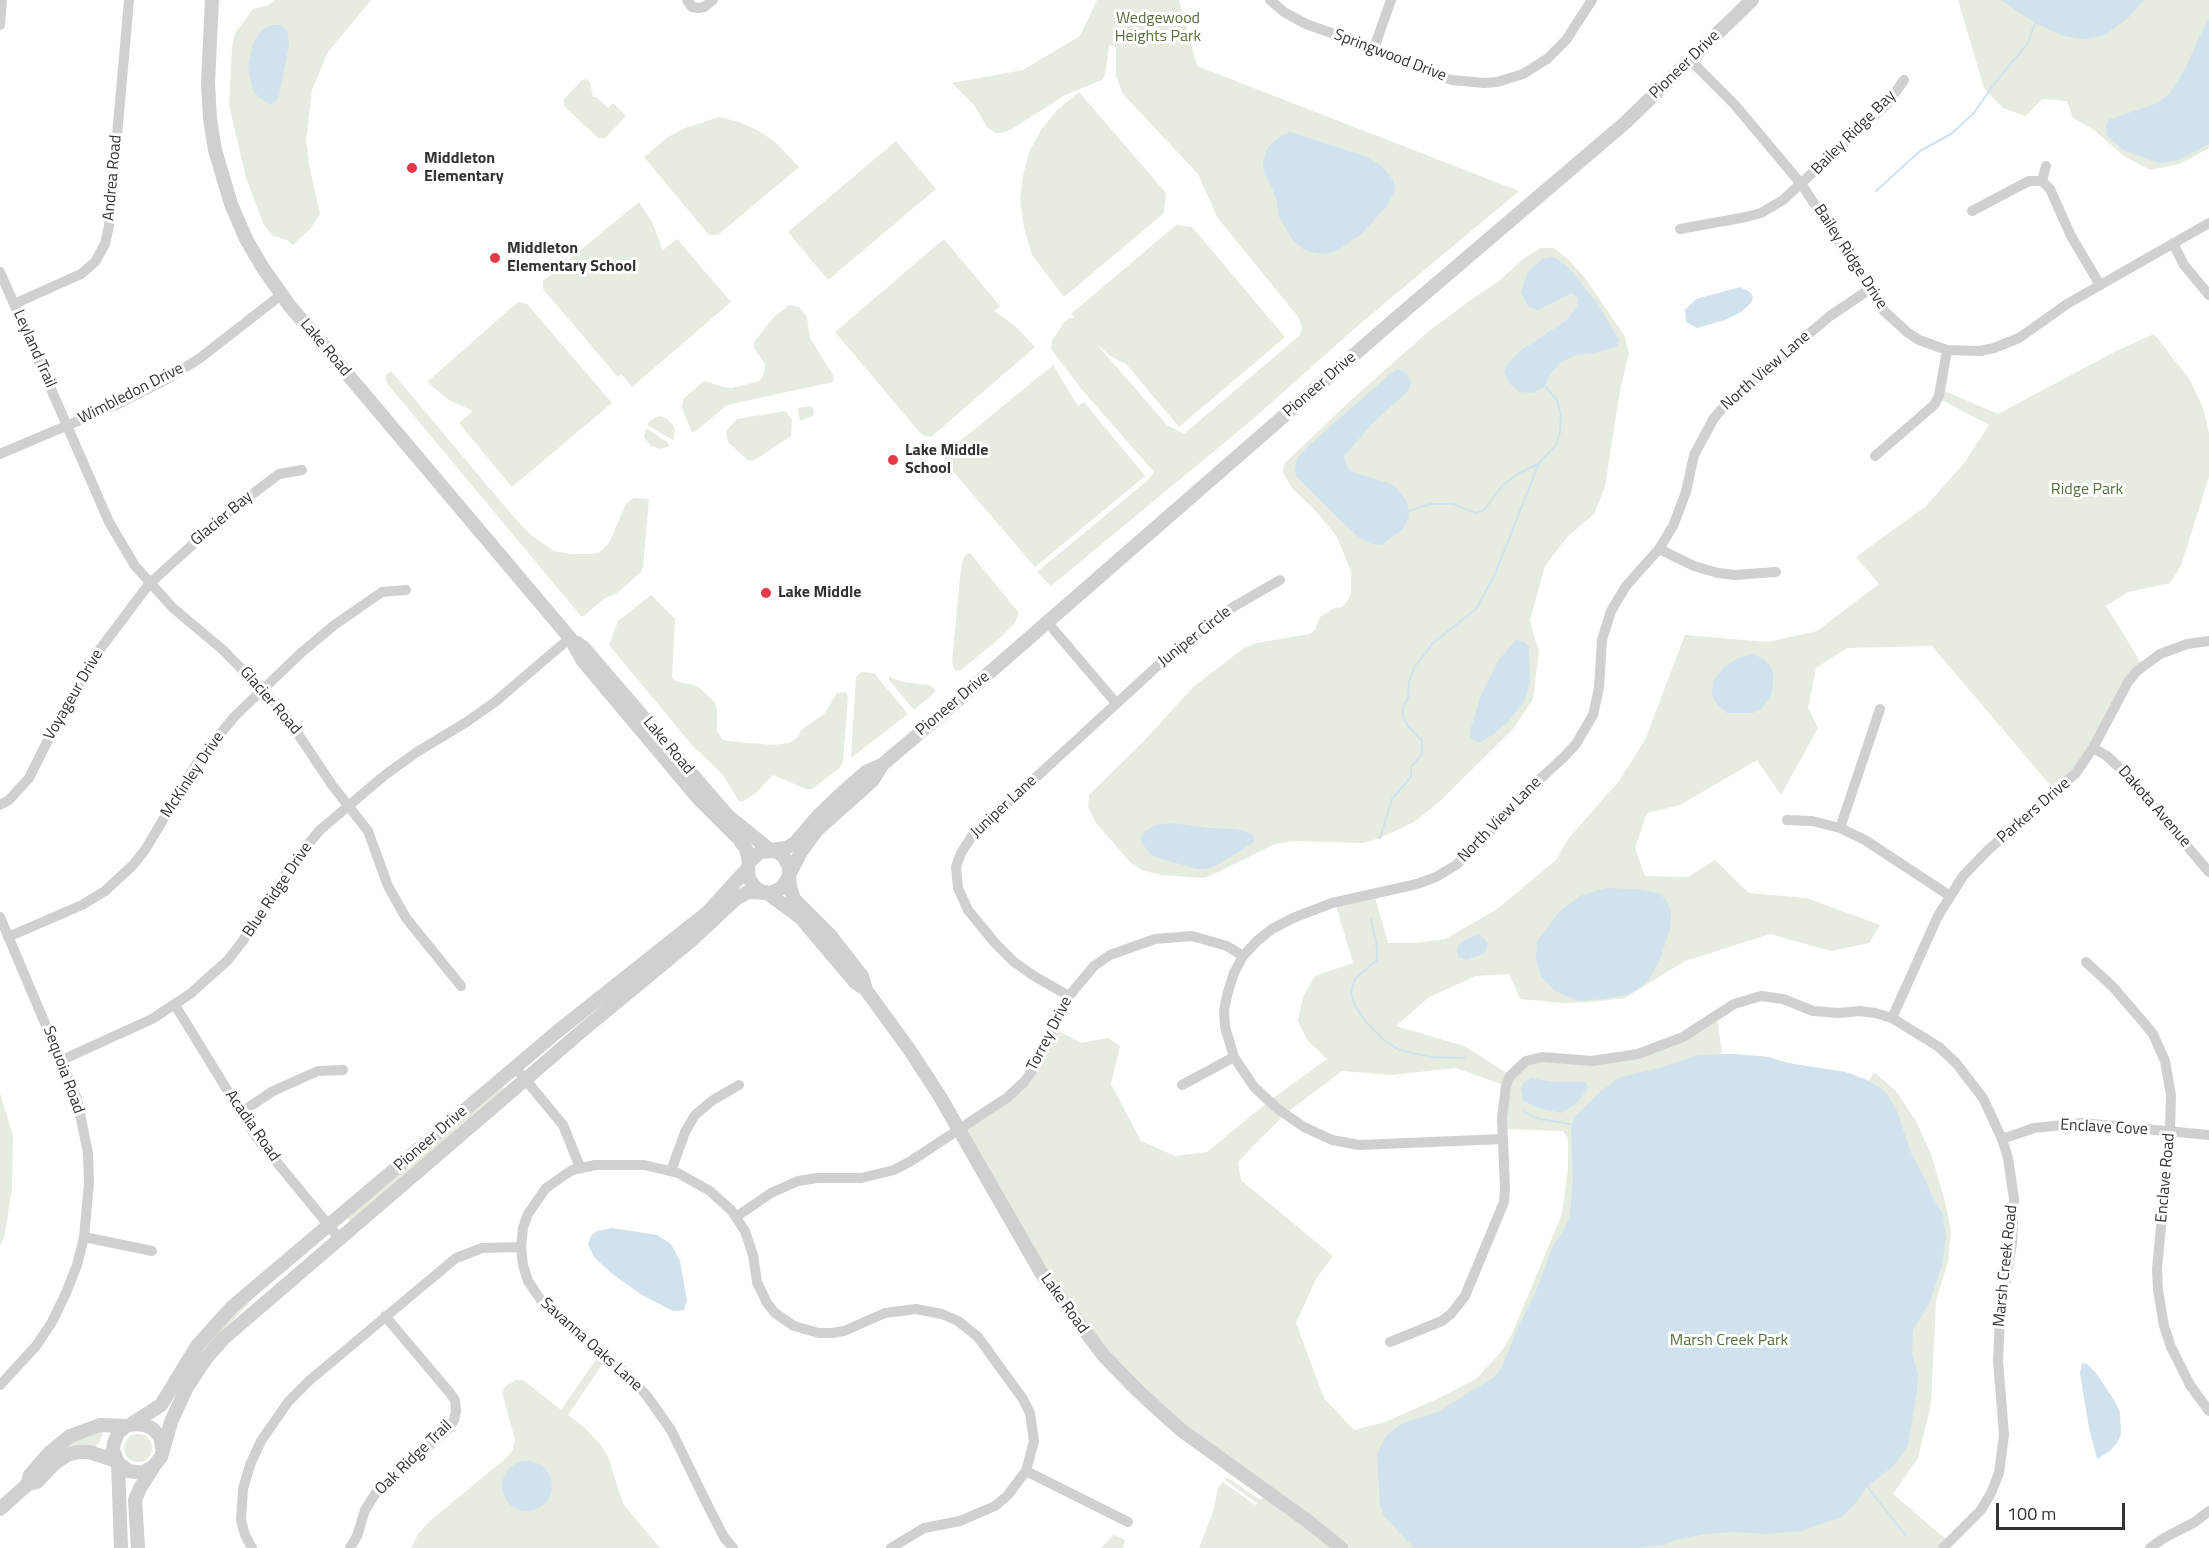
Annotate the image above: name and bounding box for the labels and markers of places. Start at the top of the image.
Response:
place label: Middleton Elementary [424,149,504,187]
marker: Middleton Elementary [405,161,419,175]
place label: Middleton Elementary School [507,239,636,277]
marker: Middleton Elementary School [488,251,502,265]
place label: Lake Middle School [905,441,988,479]
marker: Lake Middle School [886,453,900,467]
place label: Lake Middle [778,583,861,603]
marker: Lake Middle [759,586,773,600]

